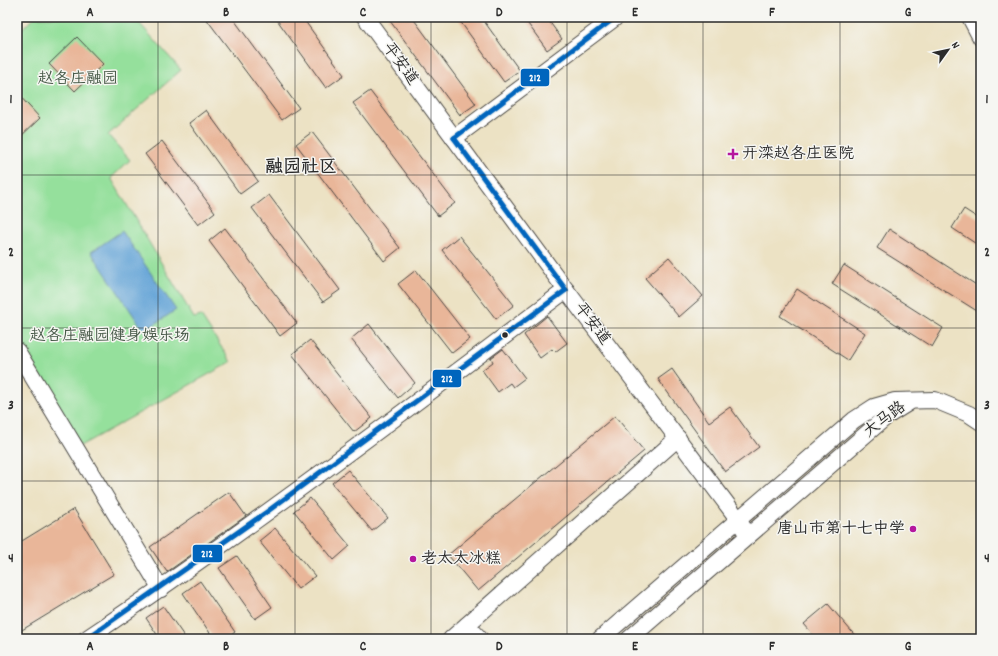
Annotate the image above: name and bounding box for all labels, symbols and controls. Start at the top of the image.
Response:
text: A [86,4,94,23]
text: B [223,4,229,23]
text: C [360,4,367,23]
text: D [496,4,503,23]
text: E [632,4,639,23]
text: F [769,4,775,23]
text: G [905,4,912,23]
north arrow [928,30,968,70]
street label: 平安道 [377,38,423,90]
text: N [947,39,963,53]
park label: 赵各庄融园 [38,68,118,91]
line badge: 212 [520,68,550,87]
text: 212 [529,71,541,87]
text: 1 [10,91,13,110]
text: 1 [986,91,989,110]
place label: 开滦赵各庄医院 [742,143,854,166]
marker: 开滦赵各庄医院 [727,148,739,160]
district label: 融园社区 [265,156,337,181]
text: 2 [8,244,14,263]
text: 2 [984,244,990,263]
street label: 平安道 [568,298,616,350]
park label: 赵各庄融园健身娱乐场 [30,325,190,348]
unlabelled marker [500,330,510,340]
line badge: 212 [432,369,462,388]
text: 212 [441,372,453,388]
street label: 大马路 [859,396,911,444]
text: 3 [8,397,14,416]
text: 3 [984,397,990,416]
place label: 唐山市第十七中学 [777,518,905,541]
marker: 唐山市第十七中学 [908,524,918,534]
line badge: 212 [192,544,223,563]
text: 212 [201,547,213,563]
place label: 老太太冰糕 [421,548,501,571]
text: 4 [8,550,14,569]
text: 4 [984,550,990,569]
marker: 老太太冰糕 [408,554,418,564]
text: A [86,638,94,656]
text: B [223,638,229,656]
text: C [360,638,367,656]
text: D [496,638,503,656]
text: E [632,638,639,656]
text: F [769,638,775,656]
text: G [905,638,912,656]

